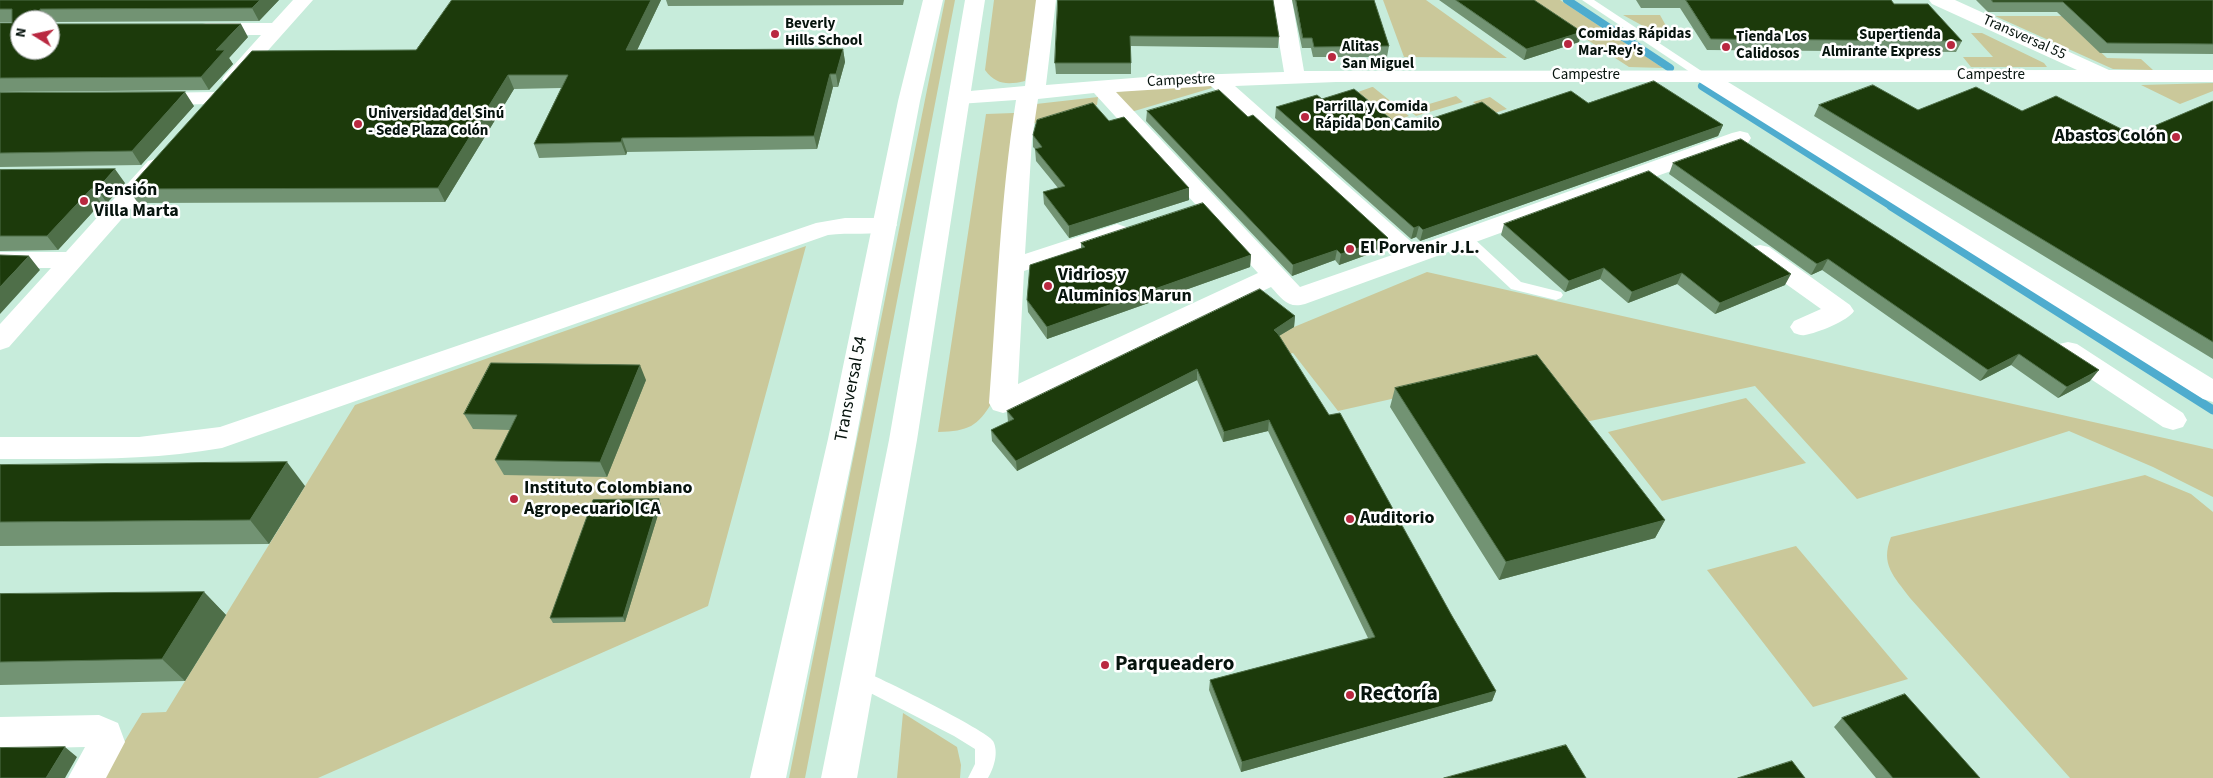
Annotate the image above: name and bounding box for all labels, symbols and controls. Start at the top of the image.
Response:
north arrow [10,10,60,60]
street label: Transversal 55 [1980,12,2068,64]
place label: Beverly Hills School [785,16,862,51]
text: N [11,26,32,39]
place label: Comidas Rápidas Mar-Rey's [1578,26,1691,61]
place label: Supertienda Almirante Express [1822,27,1941,62]
marker: Beverly Hills School [769,28,781,40]
place label: Tienda Los Calidosos [1736,29,1807,64]
marker: Comidas Rápidas Mar-Rey's [1562,38,1574,50]
place label: Alitas San Miguel [1342,39,1414,74]
marker: Supertienda Almirante Express [1945,39,1957,51]
marker: Tienda Los Calidosos [1720,41,1732,53]
marker: Alitas San Miguel [1326,51,1338,63]
street label: Campestre [1552,67,1620,85]
street label: Campestre [1957,67,2025,85]
street label: Campestre [1147,70,1215,92]
place label: Parrilla y Comida Rápida Don Camilo [1315,99,1440,134]
place label: Universidad del Sinú - Sede Plaza Colón [368,106,504,141]
marker: Parrilla y Comida Rápida Don Camilo [1299,111,1311,123]
marker: Universidad del Sinú - Sede Plaza Colón [352,118,364,130]
place label: Abastos Colón [2055,126,2166,148]
marker: Abastos Colón [2170,131,2182,143]
place label: Pensión Villa Marta [94,180,179,222]
marker: Pensión Villa Marta [78,195,90,207]
place label: El Porvenir J.L. [1360,238,1480,260]
marker: El Porvenir J.L. [1344,243,1356,255]
place label: Vidrios y Aluminios Marun [1058,265,1192,308]
marker: Vidrios y Aluminios Marun [1042,280,1054,292]
street label: Transversal 54 [831,334,873,444]
place label: Instituto Colombiano Agropecuario ICA [524,478,693,520]
marker: Instituto Colombiano Agropecuario ICA [508,493,520,505]
place label: Auditorio [1360,508,1434,530]
marker: Auditorio [1344,513,1356,525]
place label: Parqueadero [1115,652,1234,678]
marker: Parqueadero [1099,659,1111,671]
place label: Rectoría [1360,682,1438,708]
marker: Rectoría [1344,689,1356,701]

